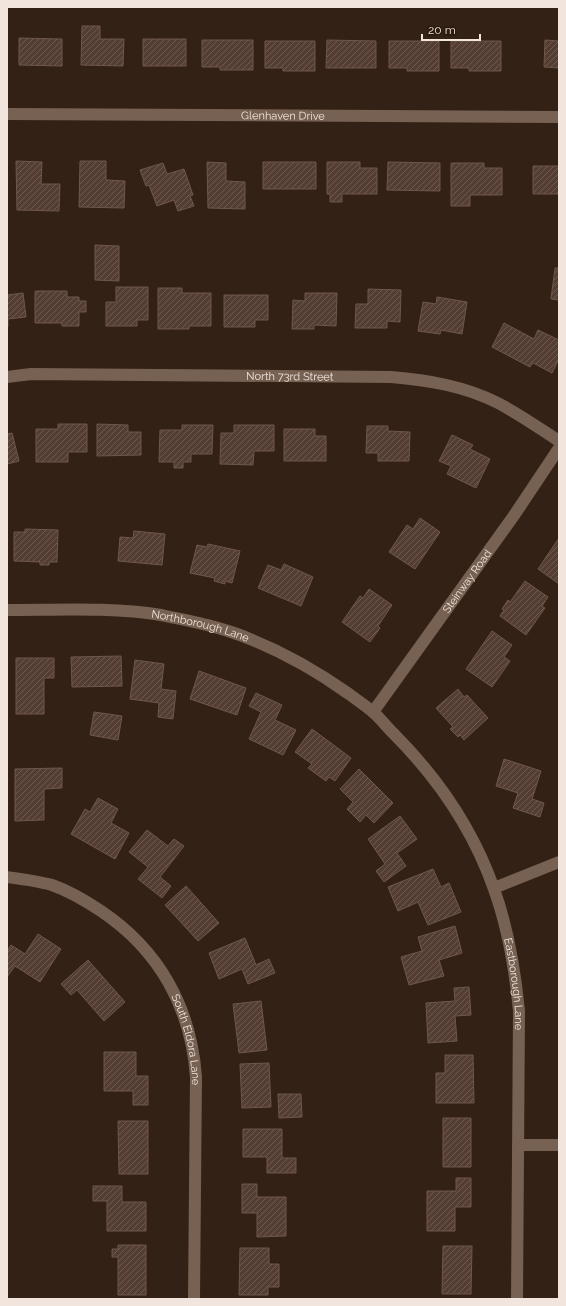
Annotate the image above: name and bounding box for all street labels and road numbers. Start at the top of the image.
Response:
street label: Glenhaven Drive [241,109,325,122]
street label: North 73rd Street [246,369,334,383]
street label: Steinway Road [440,547,494,615]
street label: Northborough Lane [151,607,252,645]
street label: Eastborough Lane [502,937,526,1031]
street label: South Eldora Lane [169,992,203,1086]

